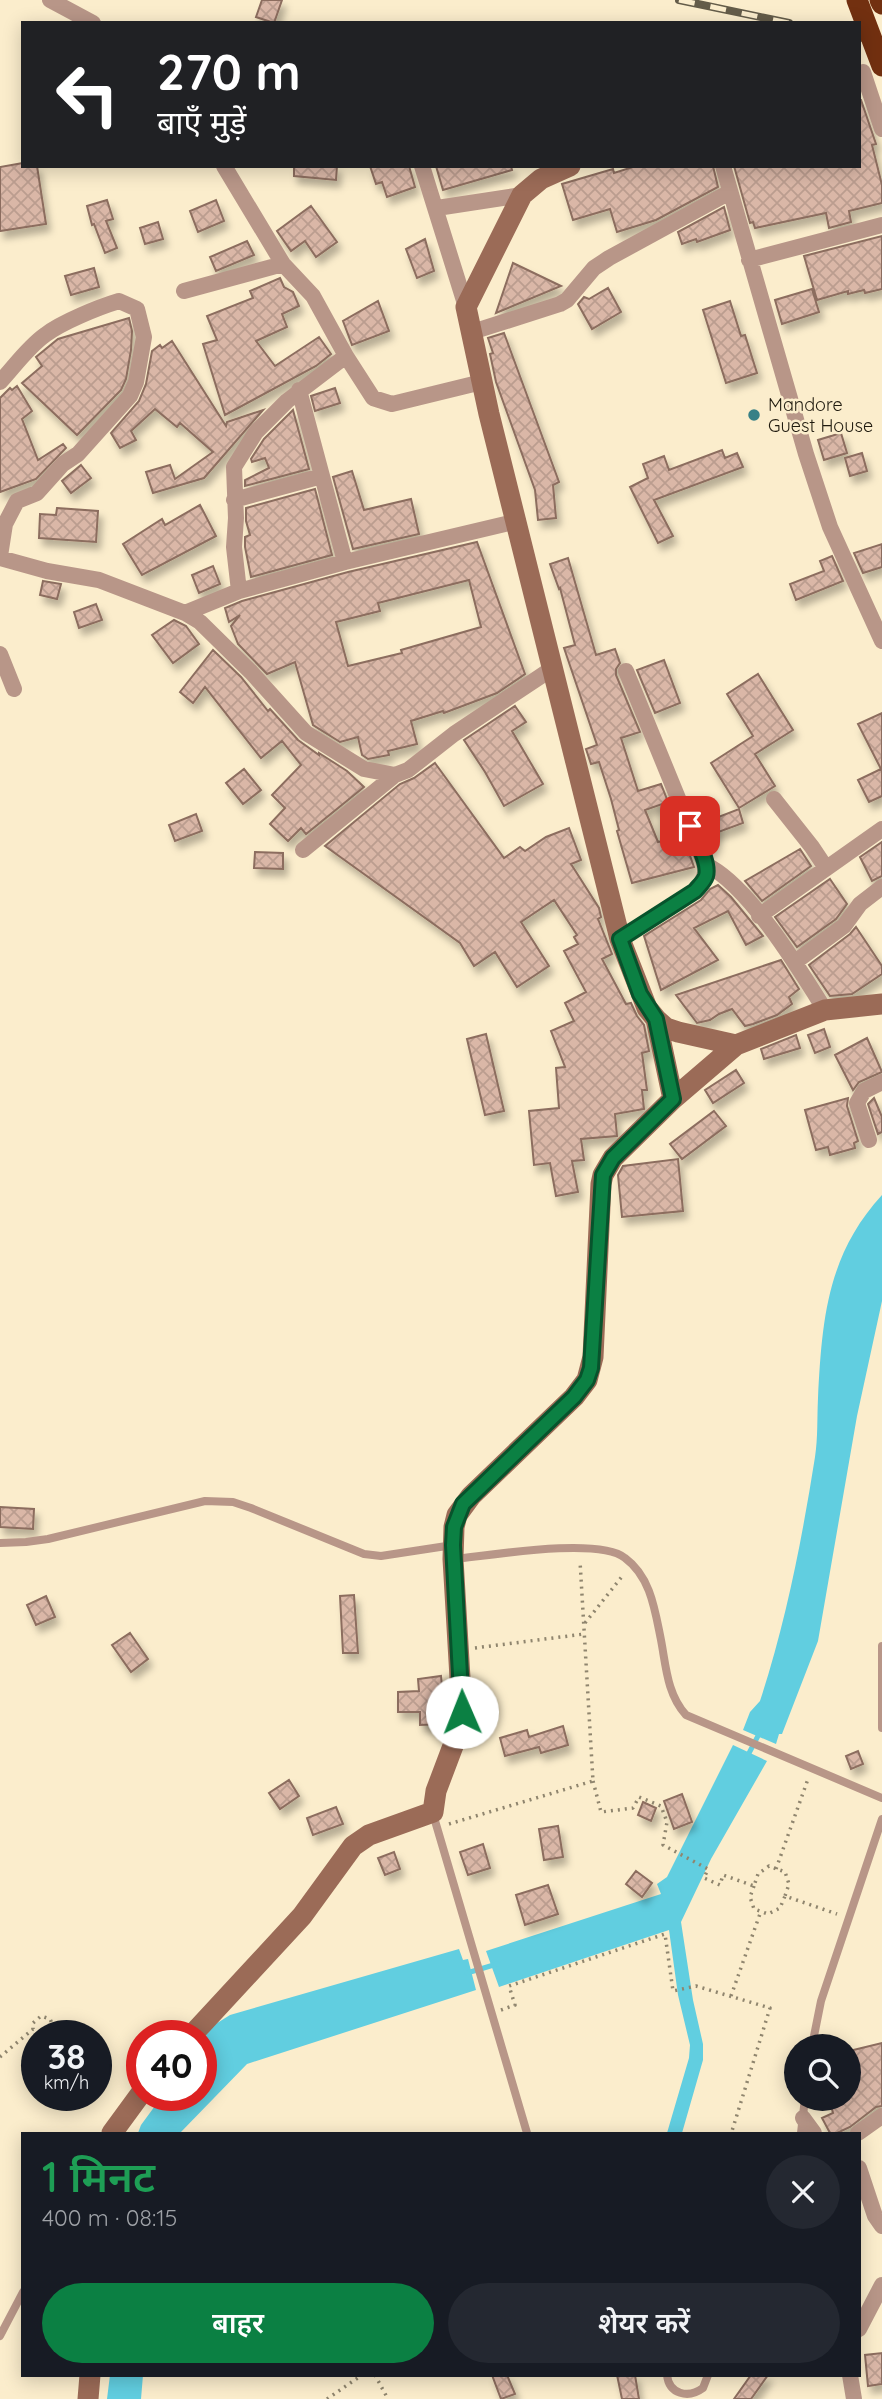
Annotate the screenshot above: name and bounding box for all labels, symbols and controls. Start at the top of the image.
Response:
text: 270 m [157,41,301,102]
icon: left [42,49,133,140]
text: बाएँ मुड़ें [157,102,246,142]
place label: Mandore Guest House [768,393,873,437]
marker: Mandore Guest House [746,407,762,423]
pin [660,796,720,856]
icon: arrive [671,807,709,845]
position arrow [425,1675,499,1749]
speed limit sign: 40 [126,2020,217,2111]
text: 38 [48,2034,85,2078]
map controls [784,2034,861,2111]
button: search [784,2034,861,2111]
text: km/h [44,2071,89,2094]
text: 1 मिनट [42,2150,155,2203]
button: close [766,2155,840,2229]
text: 400 m · 08:15 [42,2203,177,2232]
button: बाहर [42,2283,434,2363]
button: शेयर करें [448,2283,840,2363]

